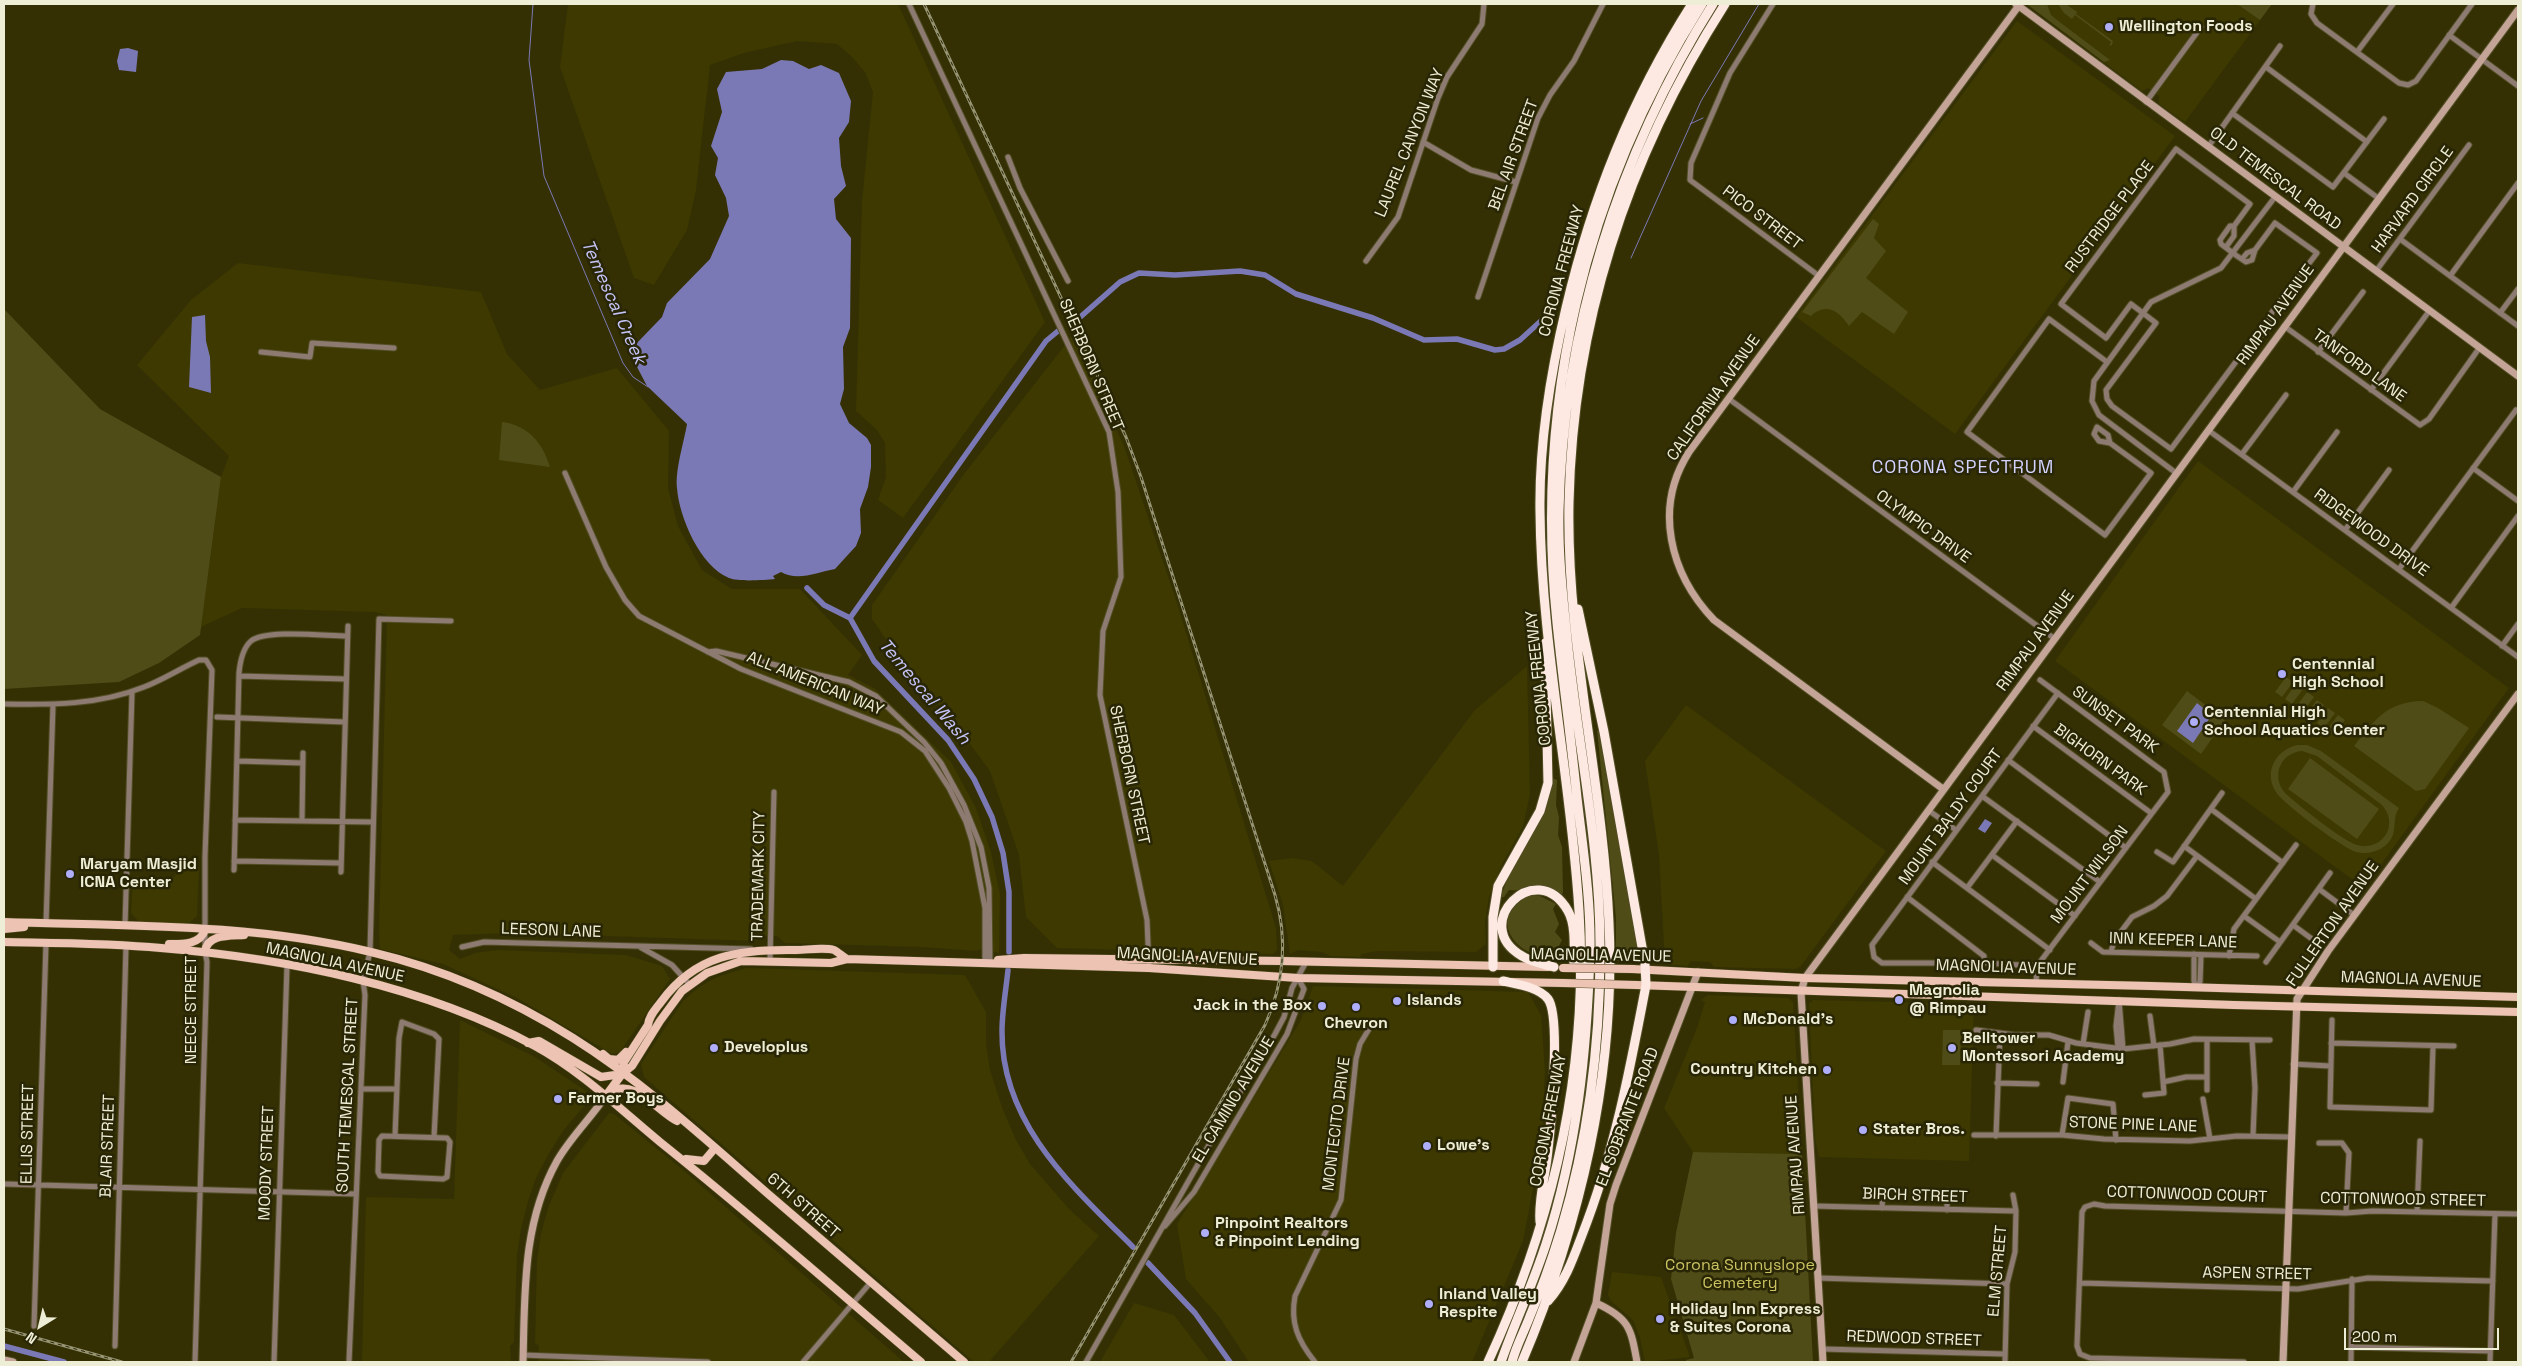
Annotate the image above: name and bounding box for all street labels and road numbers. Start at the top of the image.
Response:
street label: LAUREL CANYON WAY [1371,66,1449,220]
street label: BEL AIR STREET [1485,97,1543,213]
street label: OLD TEMESCAL ROAD [2205,123,2345,235]
street label: HARVARD CIRCLE [2368,143,2458,257]
street label: RUSTRIDGE PLACE [2062,157,2158,277]
street label: PICO STREET [1718,182,1806,254]
street label: CORONA FREEWAY [1535,203,1589,339]
street label: RIMPAU AVENUE [2233,261,2319,369]
street label: SHERBORN STREET [1054,296,1128,434]
street label: TANFORD LANE [2308,325,2410,407]
street label: CALIFORNIA AVENUE [1663,331,1765,465]
street label: RIDGEWOOD DRIVE [2310,485,2432,581]
street label: OLYMPIC DRIVE [1872,486,1974,568]
street label: RIMPAU AVENUE [1993,587,2079,695]
street label: CORONA FREEWAY [1522,610,1556,746]
street label: ALL AMERICAN WAY [744,648,886,720]
street label: SUNSET PARK [2068,682,2162,758]
street label: SHERBORN STREET [1105,704,1153,846]
street label: BIGHORN PARK [2050,720,2150,800]
street label: MOUNT BALDY COURT [1895,745,2007,889]
street label: TRADEMARK CITY [748,811,770,941]
street label: MOUNT WILSON [2047,822,2133,928]
street label: FULLERTON AVENUE [2283,858,2383,990]
street label: LEESON LANE [500,920,602,942]
street label: INN KEEPER LANE [2109,929,2237,953]
street label: MAGNOLIA AVENUE [264,939,406,987]
street label: MAGNOLIA AVENUE [1116,944,1258,970]
street label: MAGNOLIA AVENUE [1530,945,1672,967]
street label: NEECE STREET [182,956,202,1064]
street label: MAGNOLIA AVENUE [1935,956,2077,980]
street label: MAGNOLIA AVENUE [2340,968,2482,992]
street label: SOUTH TEMESCAL STREET [333,997,363,1193]
street label: EL CAMINO AVENUE [1189,1033,1279,1167]
street label: EL SOBRANTE ROAD [1593,1045,1663,1189]
street label: CORONA FREEWAY [1527,1052,1571,1188]
street label: MONTECITO DRIVE [1319,1056,1355,1192]
street label: ELLIS STREET [18,1084,38,1184]
street label: BLAIR STREET [97,1094,119,1198]
street label: RIMPAU AVENUE [1782,1095,1810,1215]
street label: MOODY STREET [255,1105,279,1221]
street label: STONE PINE LANE [2069,1113,2197,1137]
street label: 6TH STREET [763,1169,843,1243]
street label: COTTONWOOD COURT [2106,1183,2268,1207]
street label: BIRCH STREET [1862,1185,1968,1207]
street label: COTTONWOOD STREET [2320,1189,2486,1211]
street label: ELM STREET [1984,1224,2012,1318]
street label: ASPEN STREET [2202,1263,2312,1285]
street label: REDWOOD STREET [1846,1327,1982,1351]

